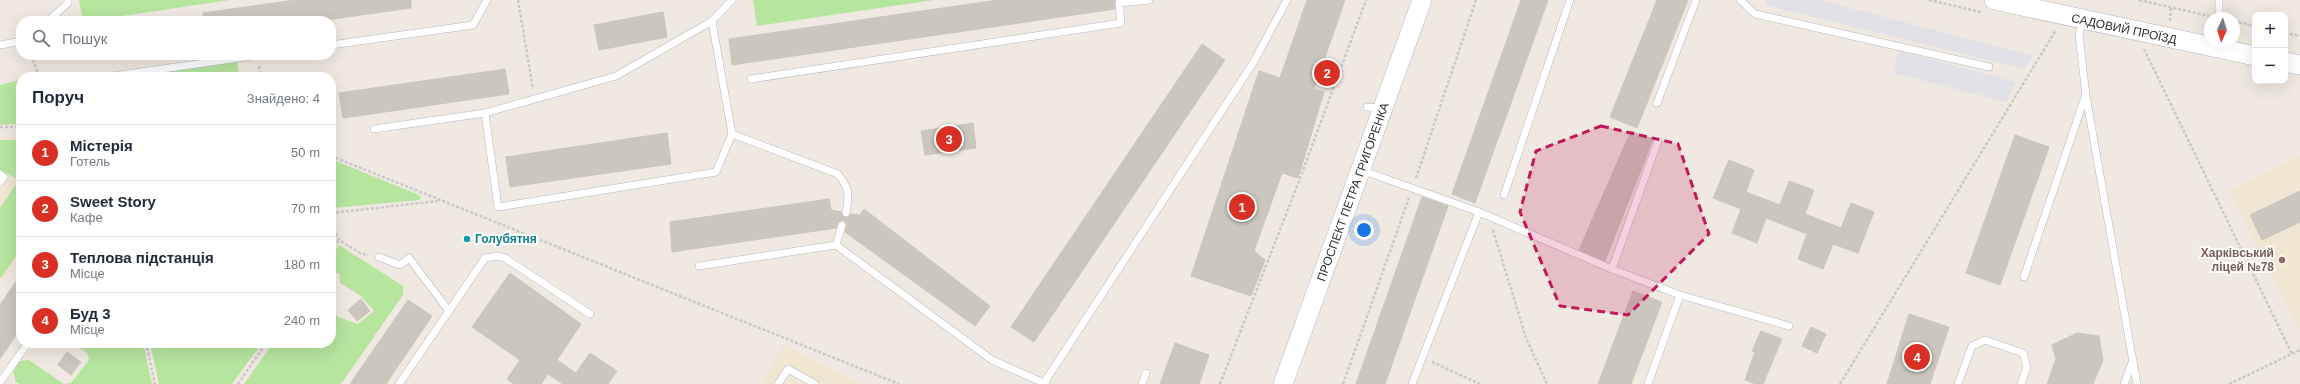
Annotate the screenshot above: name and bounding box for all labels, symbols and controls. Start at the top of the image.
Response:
street label: САДОВИЙ ПРОЇЗД [2070,10,2178,47]
north arrow [2204,12,2240,48]
map controls [2252,12,2288,84]
button: + [2252,12,2288,48]
search box [16,16,336,60]
icon: search [30,27,52,49]
text: Пошук [62,30,107,47]
button: − [2252,48,2288,84]
pin: 2 [1314,58,1340,88]
text: Поруч [32,88,84,107]
text: Знайдено: 4 [247,91,320,106]
street label: ПРОСПЕКТ ПЕТРА ГРИГОРЕНКА [1314,101,1392,283]
pin: 3 [936,124,962,154]
text: Містерія [70,137,133,154]
text: 1 [41,145,49,160]
text: 50 m [291,145,320,160]
text: Готель [70,154,110,169]
pin: 1 [1229,192,1255,222]
text: Sweet Story [70,193,156,210]
text: 2 [41,201,49,216]
text: 70 m [291,201,320,216]
text: Кафе [70,210,103,225]
your location [1354,220,1374,240]
place label: Голубятня [475,232,537,246]
marker: Голубятня [462,234,472,244]
place label: Харківський ліцей №78 [2201,246,2274,274]
text: Теплова підстанція [70,249,214,266]
marker: Харківський ліцей №78 [2277,255,2287,265]
text: 3 [41,257,49,272]
text: 180 m [284,257,320,272]
text: Місце [70,266,105,281]
text: Буд 3 [70,305,111,322]
text: 4 [41,313,49,328]
text: 240 m [284,313,320,328]
text: Місце [70,322,105,337]
pin: 4 [1904,342,1930,372]

